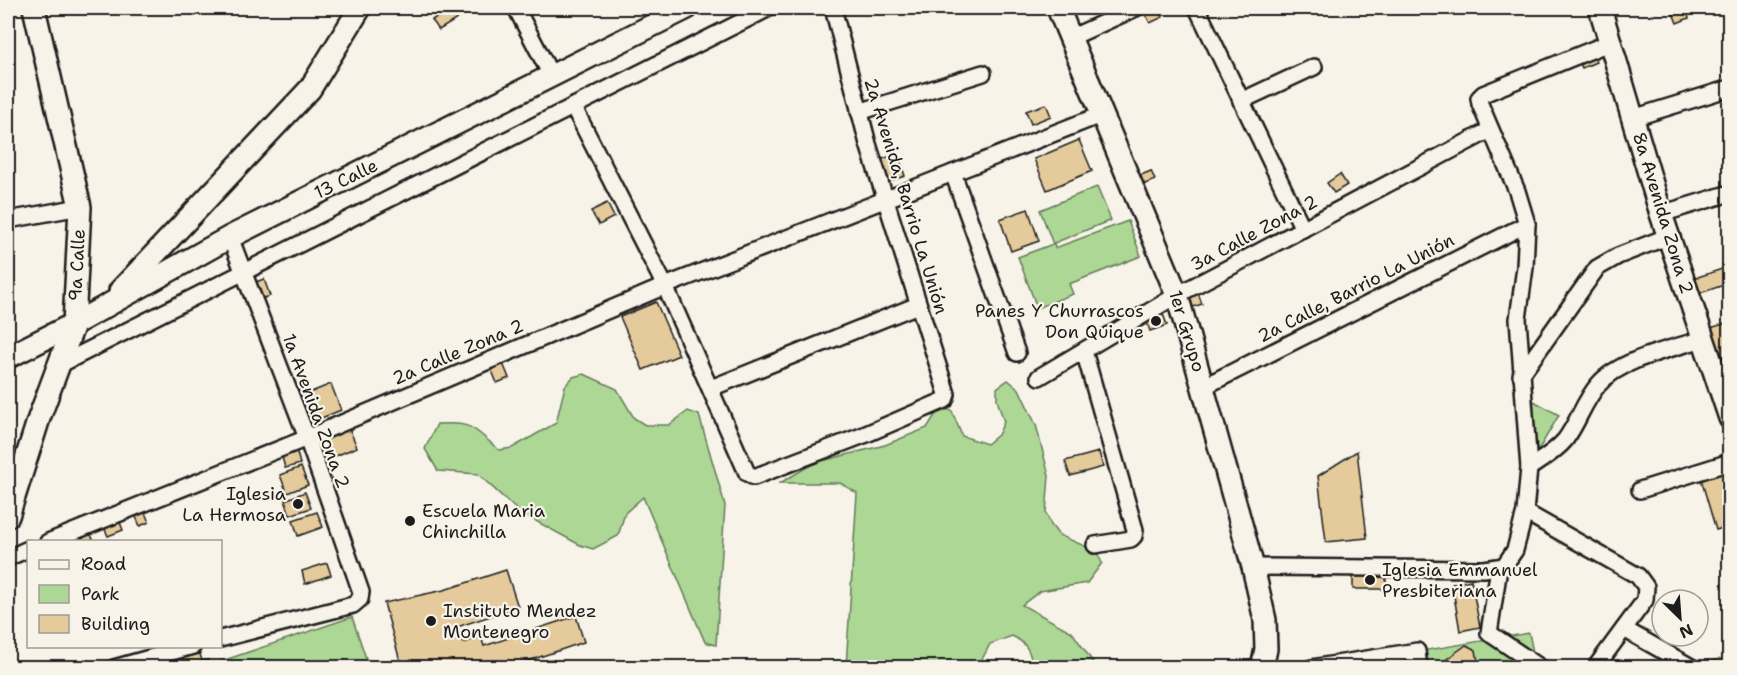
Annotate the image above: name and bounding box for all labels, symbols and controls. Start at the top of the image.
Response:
street label: 2a Avenida, Barrio La Unión [859,75,953,317]
street label: 8a Avenida Zona 2 [1627,129,1699,297]
street label: 13 Calle [310,153,382,205]
street label: 3a Calle Zona 2 [1186,189,1322,277]
street label: 9a Calle [63,228,91,302]
street label: 2a Calle, Barrio La Unión [1254,228,1458,348]
street label: 1er Grupo [1163,287,1211,375]
place label: Panes Y Churrascos Don Quique [975,299,1144,344]
street label: 2a Calle Zona 2 [389,314,527,390]
marker: Panes Y Churrascos Don Quique [1149,314,1163,328]
street label: 1a Avenida Zona 2 [277,330,355,492]
place label: Iglesia La Hermosa [182,482,286,527]
marker: Iglesia La Hermosa [291,497,305,511]
place label: Escuela Maria Chinchilla [422,499,545,544]
marker: Escuela Maria Chinchilla [403,514,417,528]
legend [27,540,222,648]
text: Road [81,552,126,576]
place label: Iglesia Emmanuel Presbiteriana [1382,558,1538,603]
marker: Iglesia Emmanuel Presbiteriana [1363,573,1377,587]
text: Park [81,582,120,606]
north arrow [1650,588,1710,648]
place label: Instituto Mendez Montenegro [443,599,597,644]
text: Building [81,612,150,636]
marker: Instituto Mendez Montenegro [424,614,438,628]
text: N [1676,619,1696,643]

